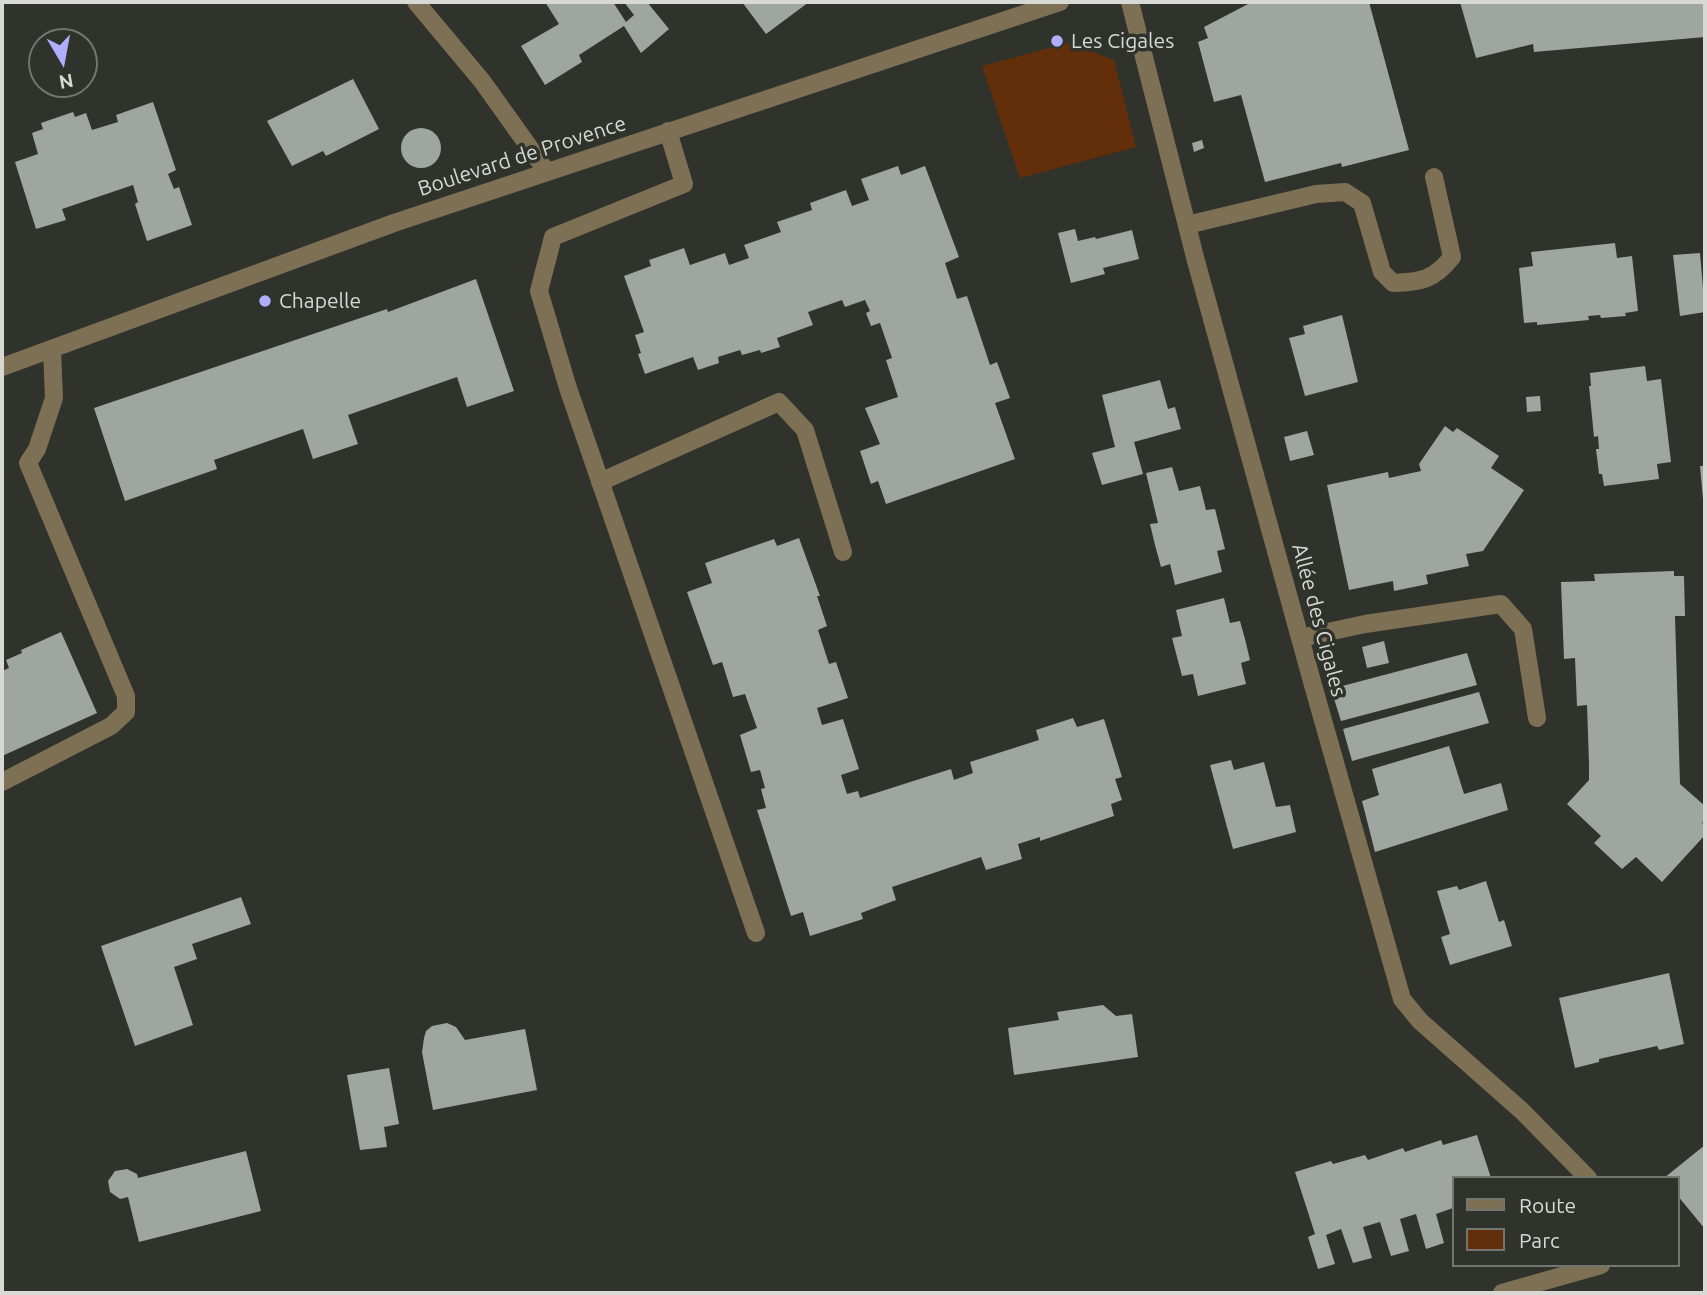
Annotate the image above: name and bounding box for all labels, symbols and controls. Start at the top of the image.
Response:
north arrow [28,28,98,98]
place label: Les Cigales [1071,28,1174,54]
marker: Les Cigales [1049,33,1065,49]
text: N [57,70,75,94]
street label: Boulevard de Provence [415,110,629,202]
place label: Chapelle [279,288,361,314]
marker: Chapelle [257,293,273,309]
street label: Allée des Cigales [1286,541,1352,699]
legend [1452,1176,1679,1267]
text: Route [1519,1193,1576,1217]
text: Parc [1519,1228,1560,1252]

